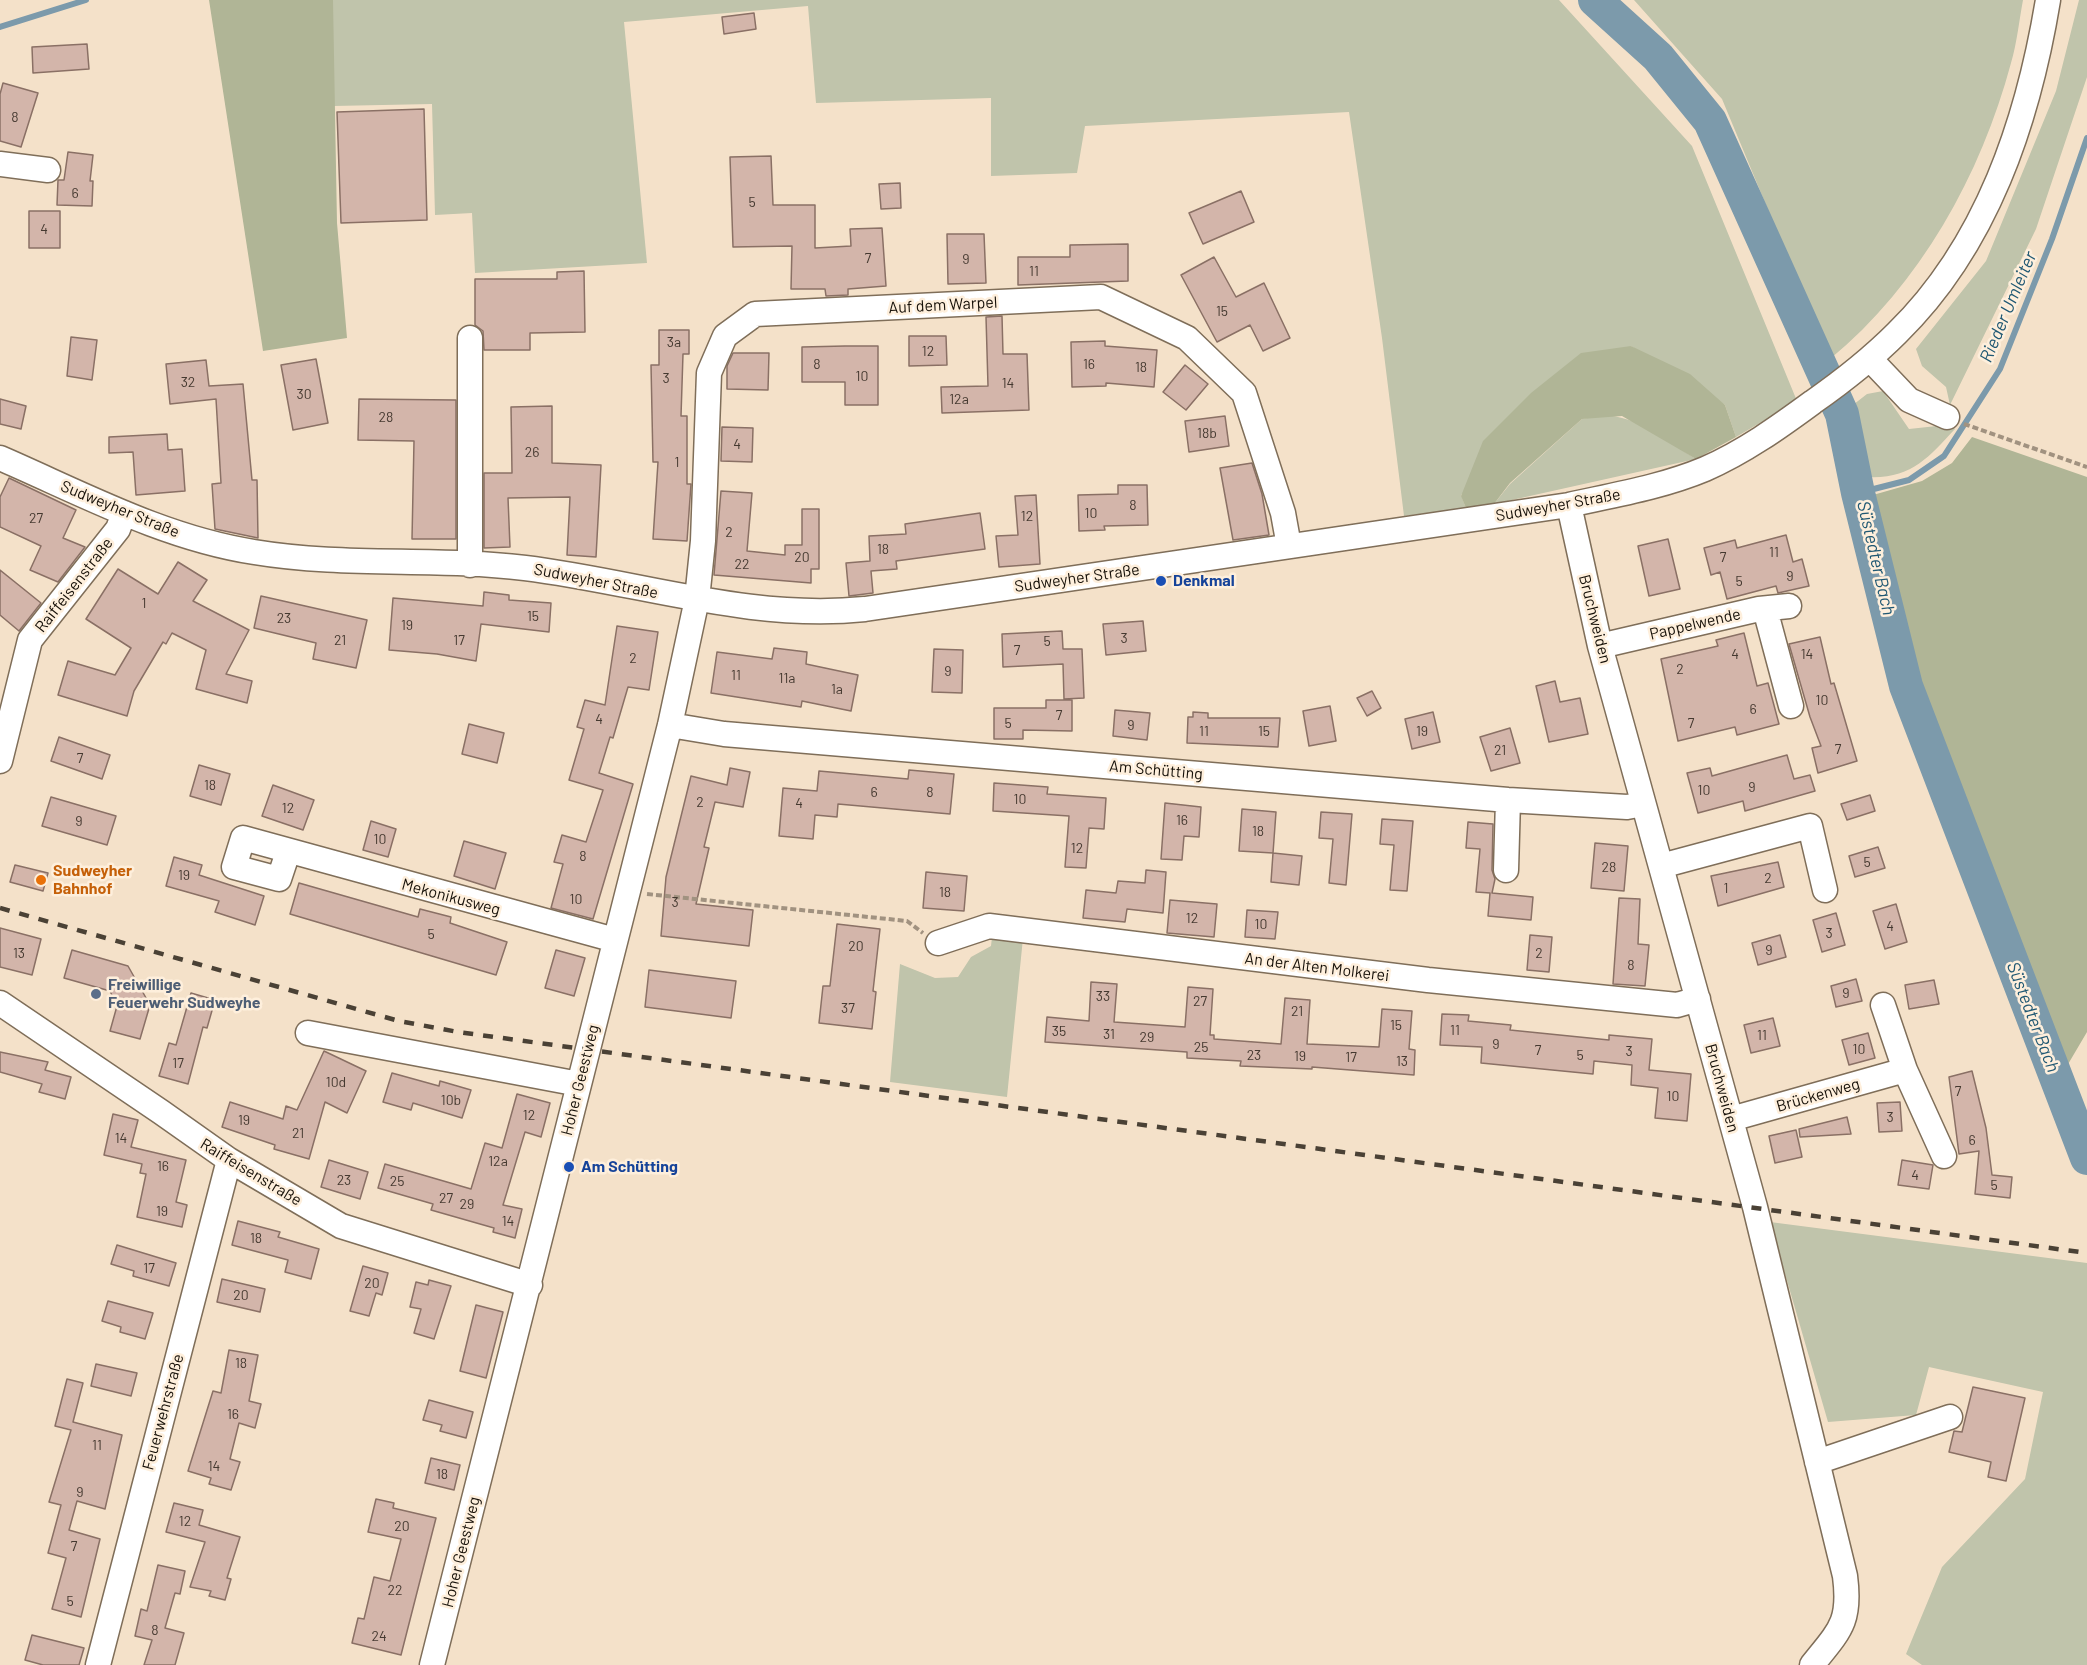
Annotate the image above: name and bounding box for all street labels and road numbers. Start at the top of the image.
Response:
street label: Auf dem Warpel [888,293,998,317]
street label: Sudweyher Straße [58,476,182,542]
street label: Sudweyher Straße [1494,485,1622,525]
street label: Raiffeisenstraße [31,534,117,636]
street label: Sudweyher Straße [532,560,660,602]
street label: Sudweyher Straße [1013,560,1141,596]
street label: Bruchweiden [1575,573,1615,665]
street label: Pappelwende [1648,604,1742,644]
street label: Am Schütting [1108,756,1204,784]
street label: Mekonikusweg [400,875,502,919]
street label: An der Alten Molkerei [1244,949,1390,985]
street label: Hoher Geestweg [557,1022,603,1138]
street label: Bruchweiden [1701,1042,1743,1134]
street label: Brückenweg [1774,1074,1862,1116]
street label: Raiffeisenstraße [197,1134,305,1210]
street label: Feuerwehrstraße [138,1352,188,1472]
street label: Hoher Geestweg [438,1494,484,1610]

